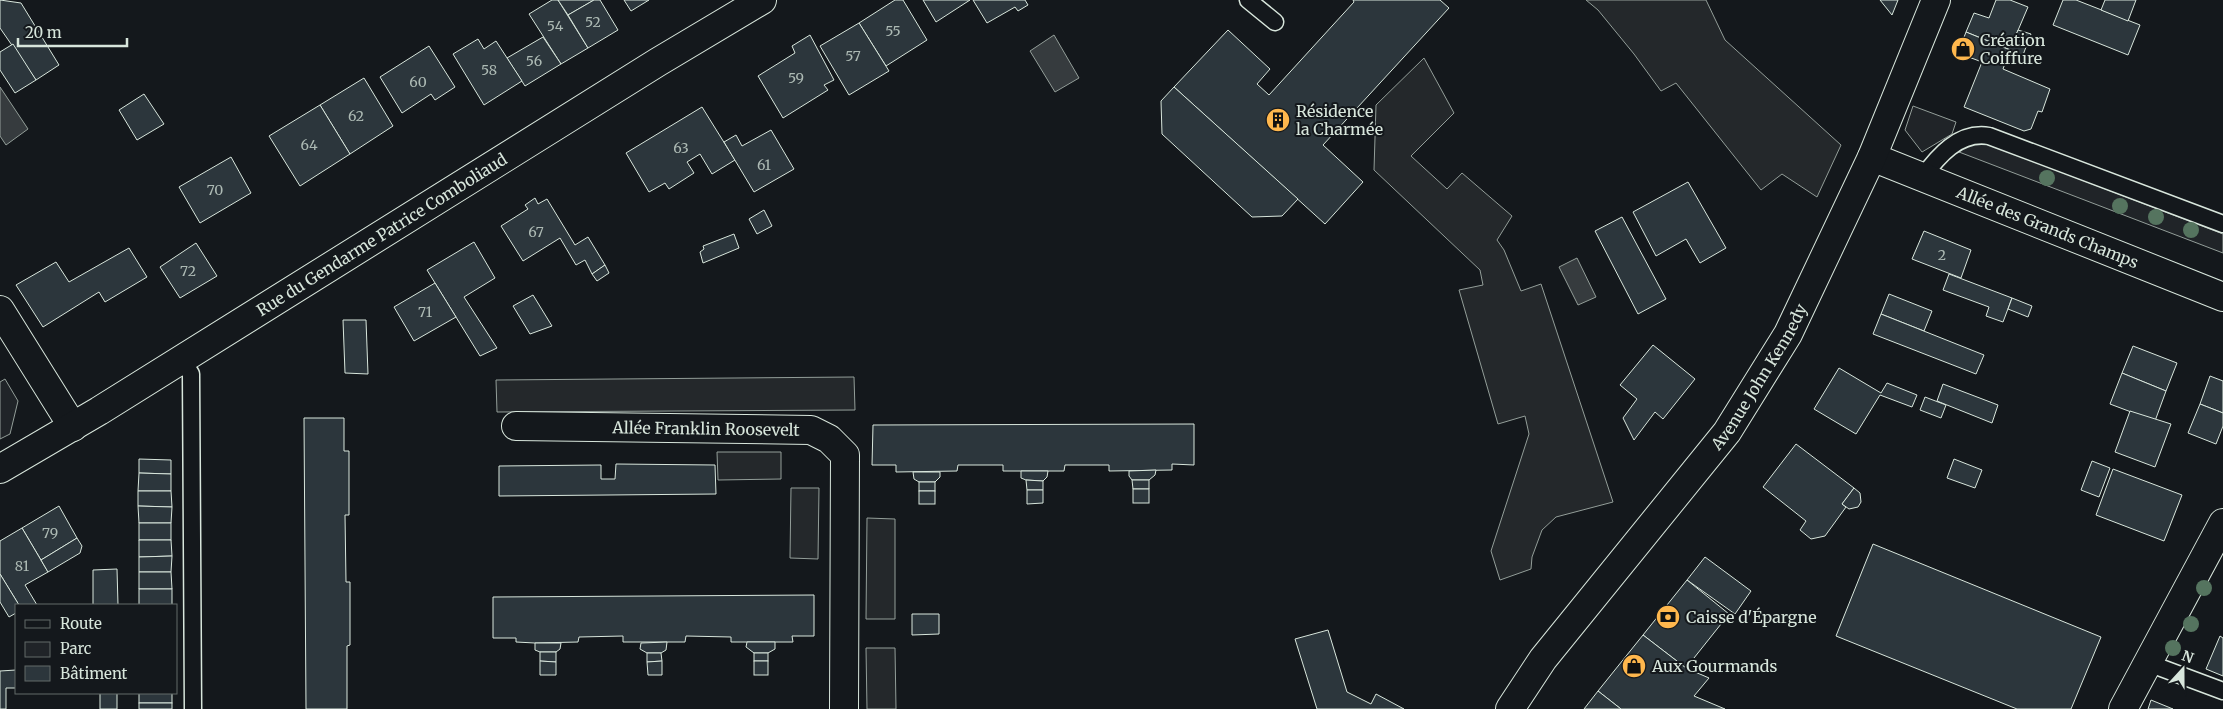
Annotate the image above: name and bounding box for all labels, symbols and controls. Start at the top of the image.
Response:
house number: 52 [585,13,601,31]
scale bar [18,15,126,47]
house number: 54 [547,17,564,35]
house number: 55 [885,22,901,40]
text: 20 m [25,23,62,42]
place label: Création Coiffure [1980,30,2046,68]
shop icon: Création Coiffure [1950,36,1976,62]
house number: 57 [845,47,861,65]
house number: 56 [526,52,542,70]
house number: 58 [481,61,497,79]
house number: 59 [788,69,804,87]
house number: 60 [409,73,427,91]
place label: Résidence la Charmée [1296,101,1383,139]
house number: 62 [348,107,364,125]
building icon: Résidence la Charmée [1265,107,1291,133]
house number: 64 [300,136,318,154]
house number: 63 [673,139,689,157]
street label: Rue du Gendarme Patrice Comboliaud [253,149,511,320]
house number: 61 [757,156,771,174]
house number: 70 [207,181,223,199]
street label: Allée des Grands Champs [1953,181,2142,272]
house number: 67 [528,223,544,241]
house number: 2 [1938,246,1946,264]
house number: 72 [180,262,196,280]
street label: Avenue John Kennedy [1706,300,1811,455]
house number: 71 [418,303,432,321]
street label: Allée Franklin Roosevelt [611,417,801,440]
house number: 79 [42,524,58,542]
house number: 81 [15,557,29,575]
legend [15,604,178,694]
bank icon: Caisse d'Épargne [1655,604,1681,630]
place label: Caisse d'Épargne [1686,607,1817,627]
text: Route [60,614,102,633]
text: Parc [60,639,92,658]
north arrow [2158,644,2208,694]
text: N [2179,646,2196,667]
shop icon: Aux Gourmands [1621,653,1647,679]
place label: Aux Gourmands [1651,656,1777,676]
text: Bâtiment [60,664,128,683]

